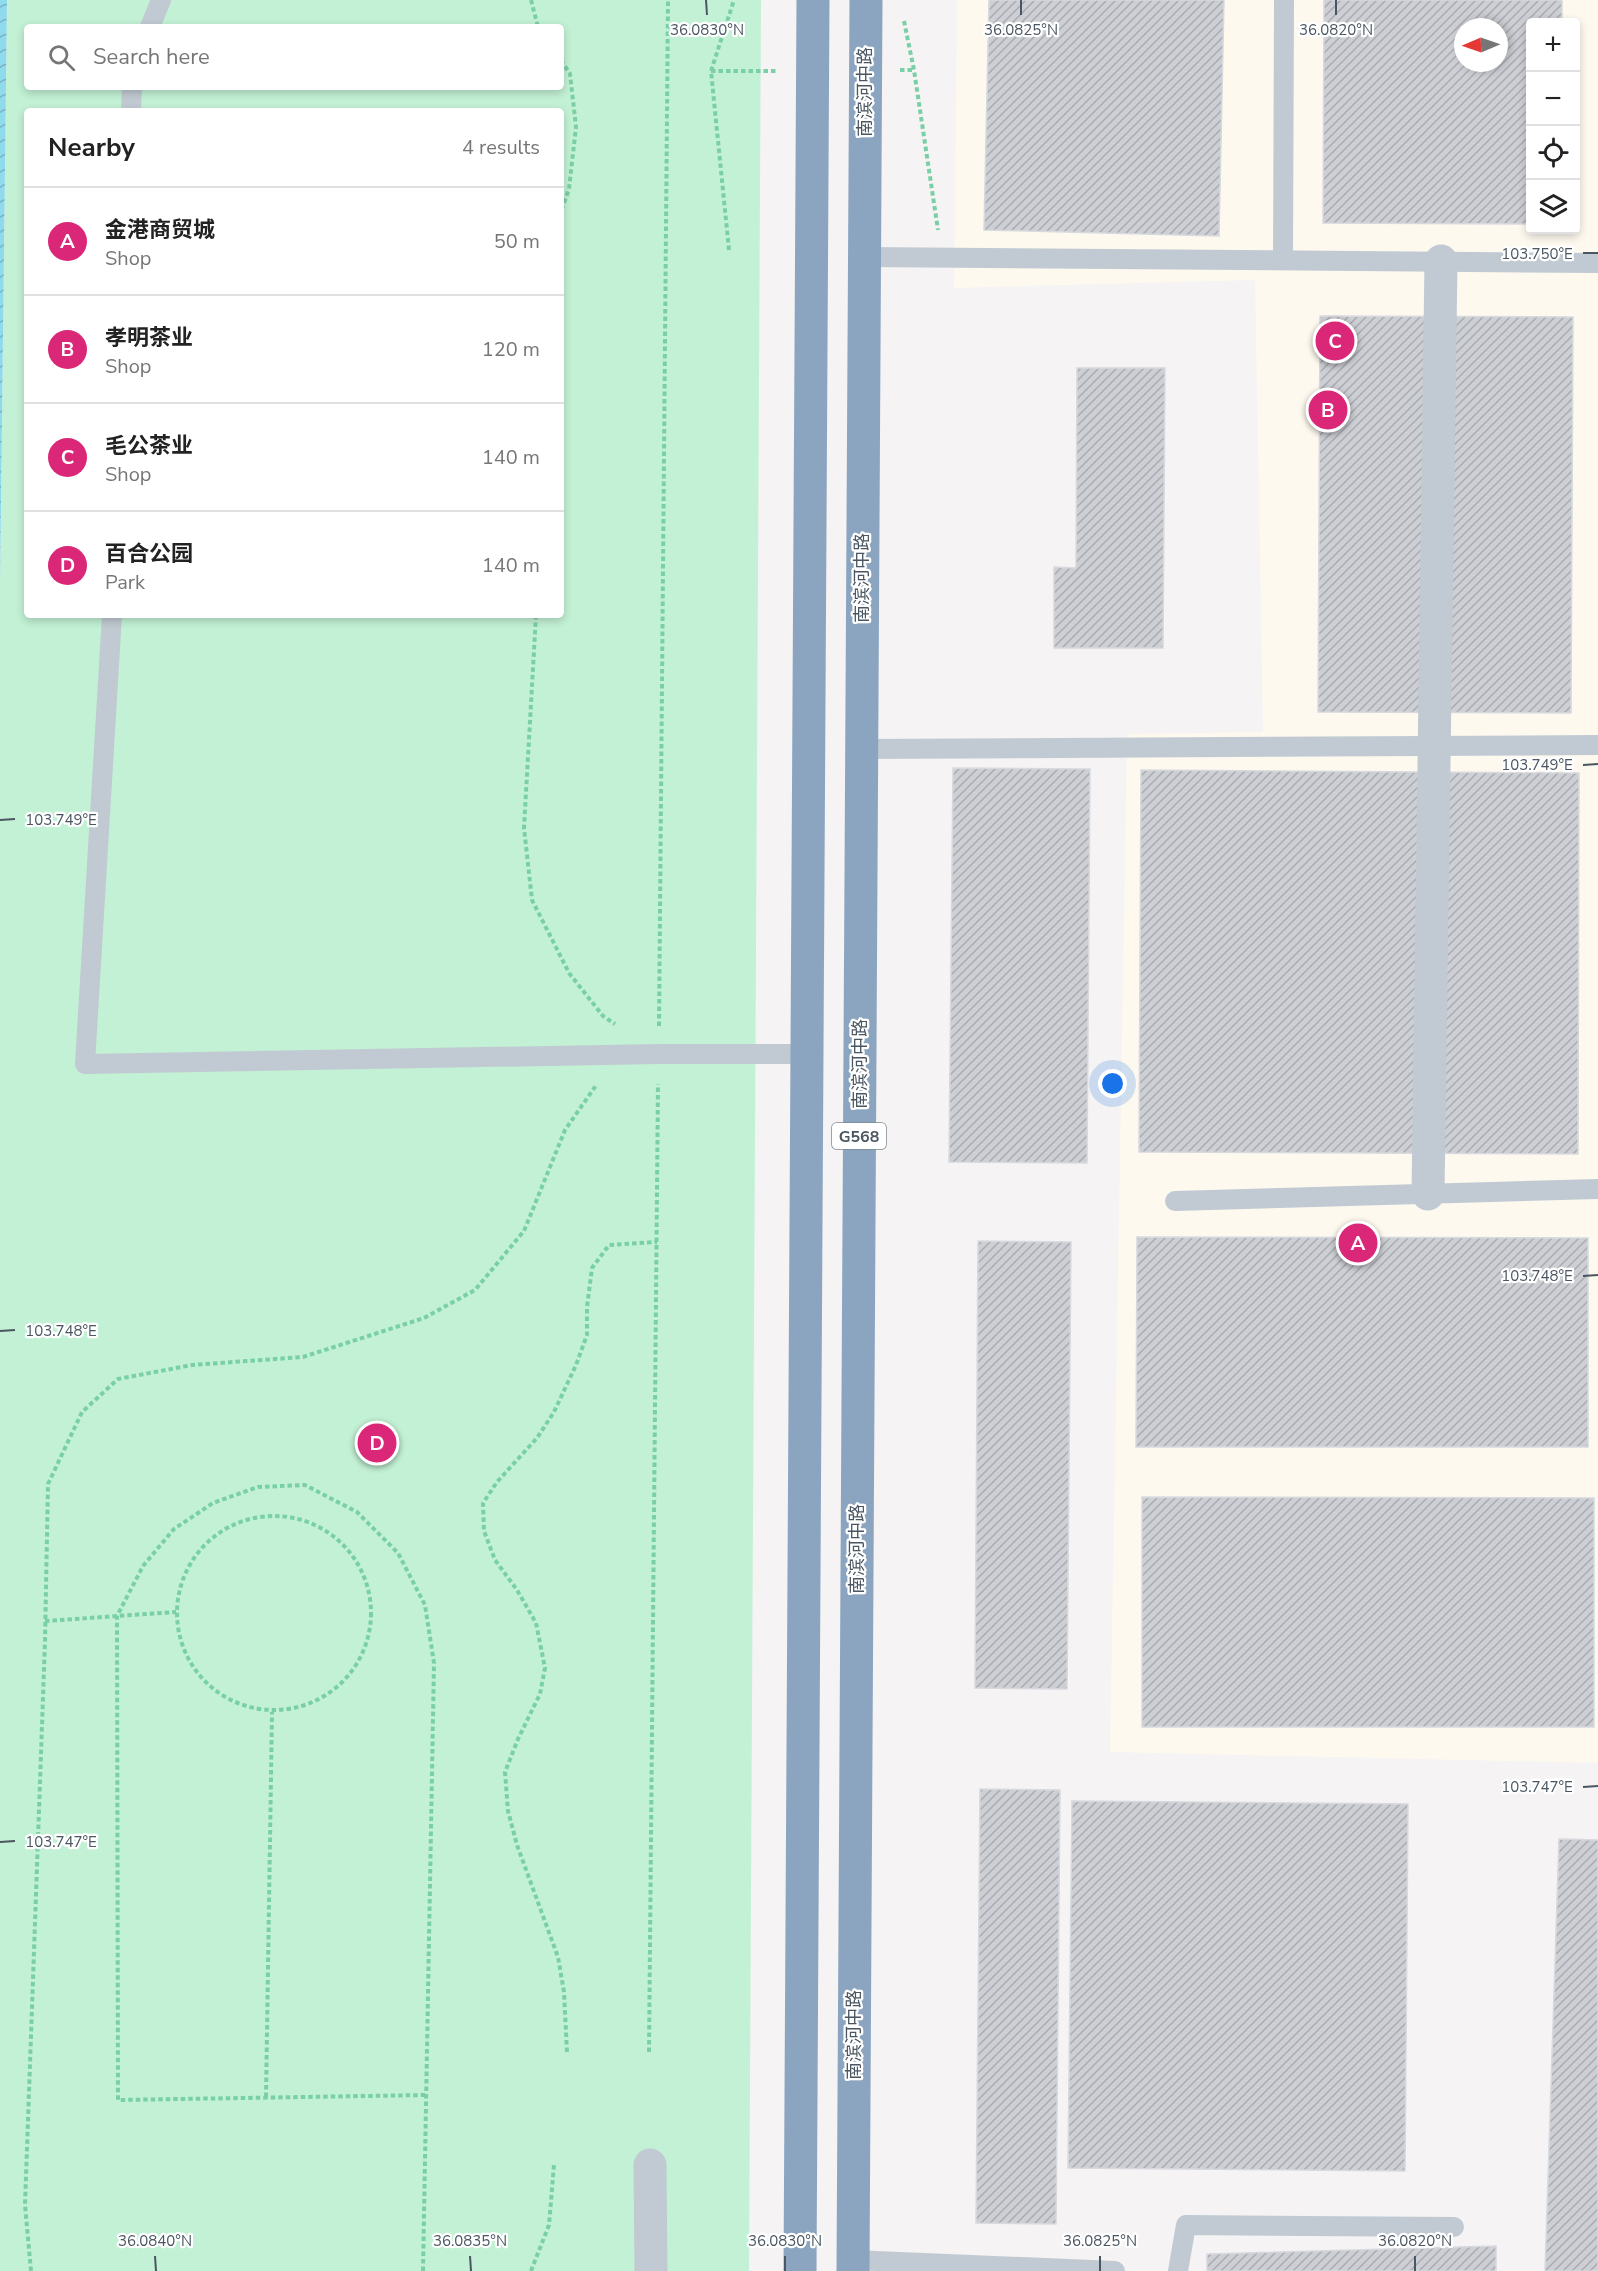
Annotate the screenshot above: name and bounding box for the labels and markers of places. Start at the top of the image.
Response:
pin: C [1316,318,1354,364]
pin: B [1308,388,1348,432]
pin: A [1338,1220,1378,1266]
pin: D [358,1420,397,1466]

